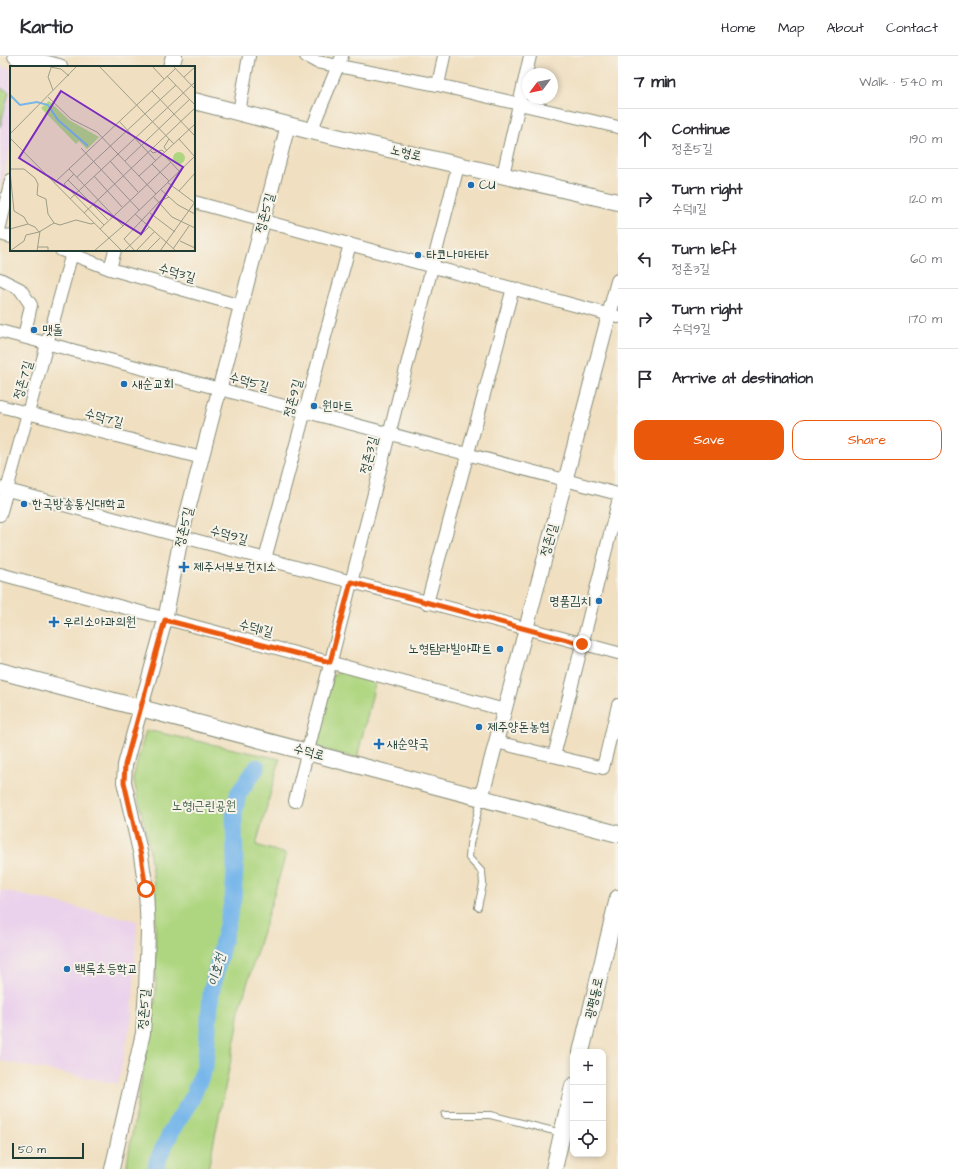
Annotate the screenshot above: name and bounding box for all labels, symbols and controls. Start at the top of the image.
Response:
text: Kartio [20,14,73,41]
text: Home [721,18,756,38]
text: Map [778,18,804,38]
text: About [826,18,864,38]
text: Contact [886,18,938,38]
inset map [10,66,195,251]
north arrow [522,68,558,104]
text: 7 min [634,70,676,94]
text: Walk · 540 m [859,73,942,91]
text: Continue [672,119,730,140]
icon: ahead [634,128,656,150]
text: 190 m [909,130,942,148]
text: 정존5길 [672,140,713,158]
street label: 노형로 [389,141,423,165]
place label: CU [479,176,496,194]
text: Turn right [672,179,743,200]
marker: CU [466,180,476,190]
icon: right [634,188,656,210]
text: 120 m [909,190,942,208]
street label: 정존5길 [251,191,279,235]
text: 수덕11길 [672,200,707,218]
text: Turn left [672,239,736,260]
place label: 타코나마타타 [426,246,489,264]
icon: left [634,248,656,270]
marker: 타코나마타타 [413,250,423,260]
text: 60 m [910,250,942,268]
street label: 수덕3길 [156,259,198,287]
text: 정존3길 [672,260,710,278]
text: Turn right [672,299,743,320]
icon: right [634,308,656,330]
text: 170 m [909,310,942,328]
text: 수덕9길 [672,320,711,338]
place label: 맷돌 [42,321,63,339]
marker: 맷돌 [29,325,39,335]
street label: 정존7길 [9,359,37,401]
street label: 수덕5길 [227,368,271,396]
icon: arrive [634,368,656,390]
text: Arrive at destination [672,368,813,389]
place label: 새순교회 [132,375,174,393]
street label: 정존9길 [279,377,307,419]
marker: 새순교회 [119,379,129,389]
place label: 원마트 [322,397,353,415]
marker: 원마트 [309,401,319,411]
street label: 수덕7길 [83,404,125,432]
button: Save [634,420,784,460]
button: Share [792,420,942,460]
street label: 정존3길 [356,434,382,476]
place label: 한국방송통신대학교 [32,495,126,513]
marker: 한국방송통신대학교 [19,499,29,509]
street label: 정존5길 [170,505,198,549]
street label: 수덕9길 [208,521,250,549]
street label: 정존1길 [536,522,562,558]
place label: 제주서부보건지소 [193,558,277,576]
marker: 제주서부보건지소 [178,561,190,573]
place label: 명품김치 [549,592,591,610]
marker: 명품김치 [594,596,604,606]
place label: 우리소아과의원 [63,613,136,631]
street label: 수덕11길 [237,615,275,641]
marker: 우리소아과의원 [48,616,60,628]
route end [573,635,591,653]
place label: 노형탐라빌아파트 [408,640,492,658]
marker: 노형탐라빌아파트 [495,644,505,654]
place label: 제주양돈농협 [487,718,550,736]
marker: 제주양돈농협 [474,722,484,732]
place label: 새순약국 [387,735,429,753]
street label: 수덕로 [292,739,326,765]
marker: 새순약국 [374,739,384,749]
park label: 노형1근린공원 [172,797,236,815]
route start [137,880,155,898]
water label: 이호천 [203,950,231,989]
place label: 백록초등학교 [75,960,138,978]
marker: 백록초등학교 [62,964,72,974]
street label: 광평동로 [581,976,607,1020]
street label: 정존5길 [134,988,154,1030]
map controls [570,1049,606,1157]
button: + [570,1049,606,1085]
button: − [570,1085,606,1121]
button: locate [570,1121,606,1157]
scale bar [12,1141,84,1160]
text: 50 m [18,1142,46,1157]

